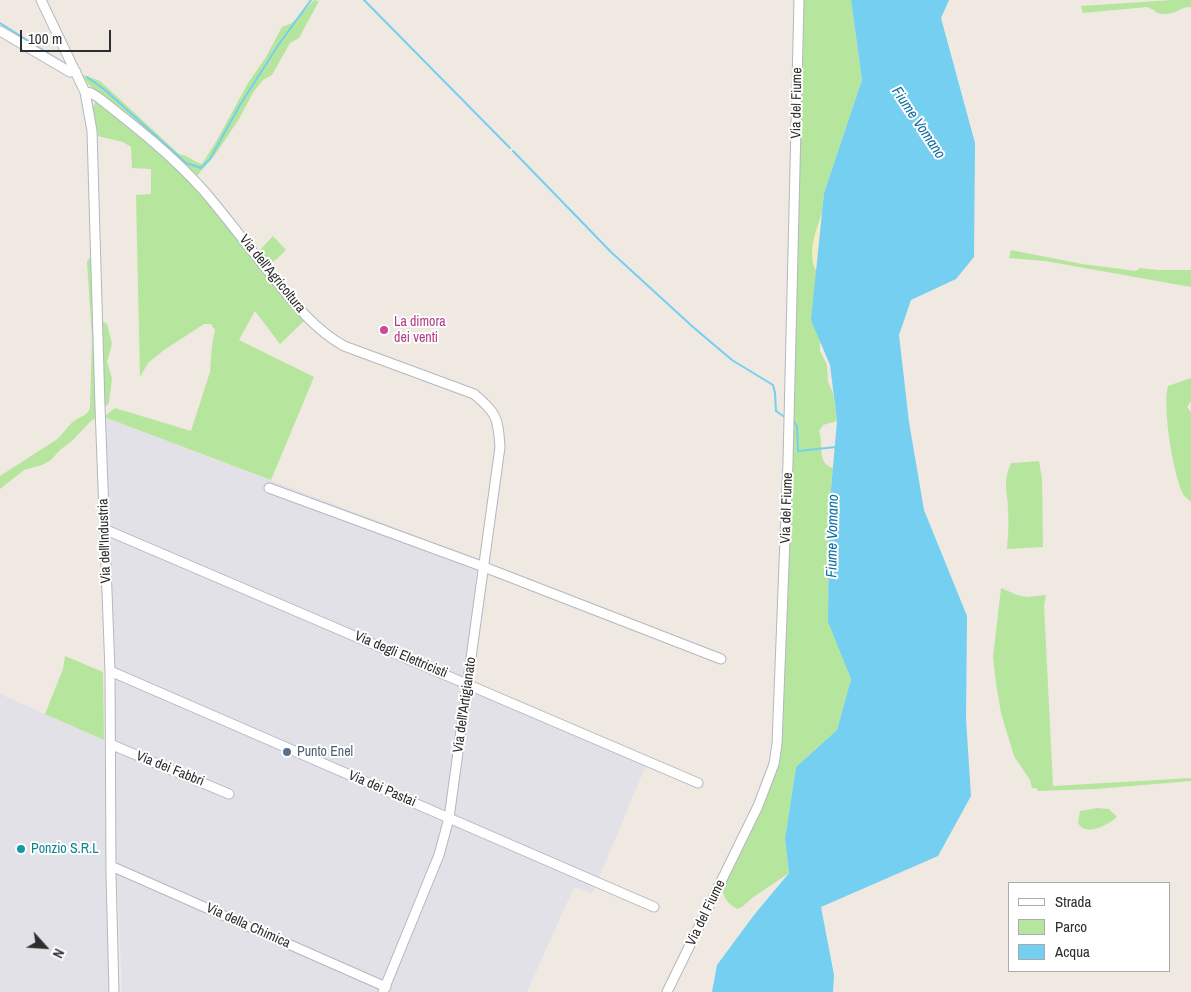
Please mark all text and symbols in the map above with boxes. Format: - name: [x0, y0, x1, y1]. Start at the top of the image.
- scale bar: [22, 20, 114, 52]
- text: 100 m: [28, 28, 62, 49]
- street label: Via del Fiume: [788, 67, 806, 139]
- water label: Fiume Vomano: [887, 83, 949, 163]
- street label: Via dell'Agricoltura: [235, 231, 309, 317]
- place label: La dimora dei venti: [394, 314, 446, 347]
- marker: La dimora dei venti: [378, 324, 390, 336]
- street label: Via del Fiume: [777, 472, 797, 544]
- water label: Fiume Vomano: [823, 494, 843, 578]
- street label: Via dell'Industria: [95, 498, 115, 584]
- street label: Via degli Elettricisti: [352, 628, 450, 682]
- street label: Via dell'Artigianato: [450, 656, 480, 754]
- place label: Punto Enel: [297, 744, 353, 760]
- marker: Punto Enel: [281, 746, 293, 758]
- street label: Via dei Fabbri: [133, 748, 207, 790]
- street label: Via dei Pastai: [346, 767, 418, 811]
- place label: Ponzio S.R.L: [31, 841, 99, 857]
- marker: Ponzio S.R.L: [15, 843, 27, 855]
- street label: Via del Fiume: [683, 877, 729, 949]
- legend: [1008, 882, 1171, 972]
- text: Strada: [1055, 891, 1091, 912]
- street label: Via della Chimica: [203, 900, 293, 952]
- text: Parco: [1055, 916, 1087, 937]
- north arrow: [20, 922, 70, 972]
- text: Acqua: [1055, 941, 1090, 962]
- text: N: [49, 946, 68, 961]

